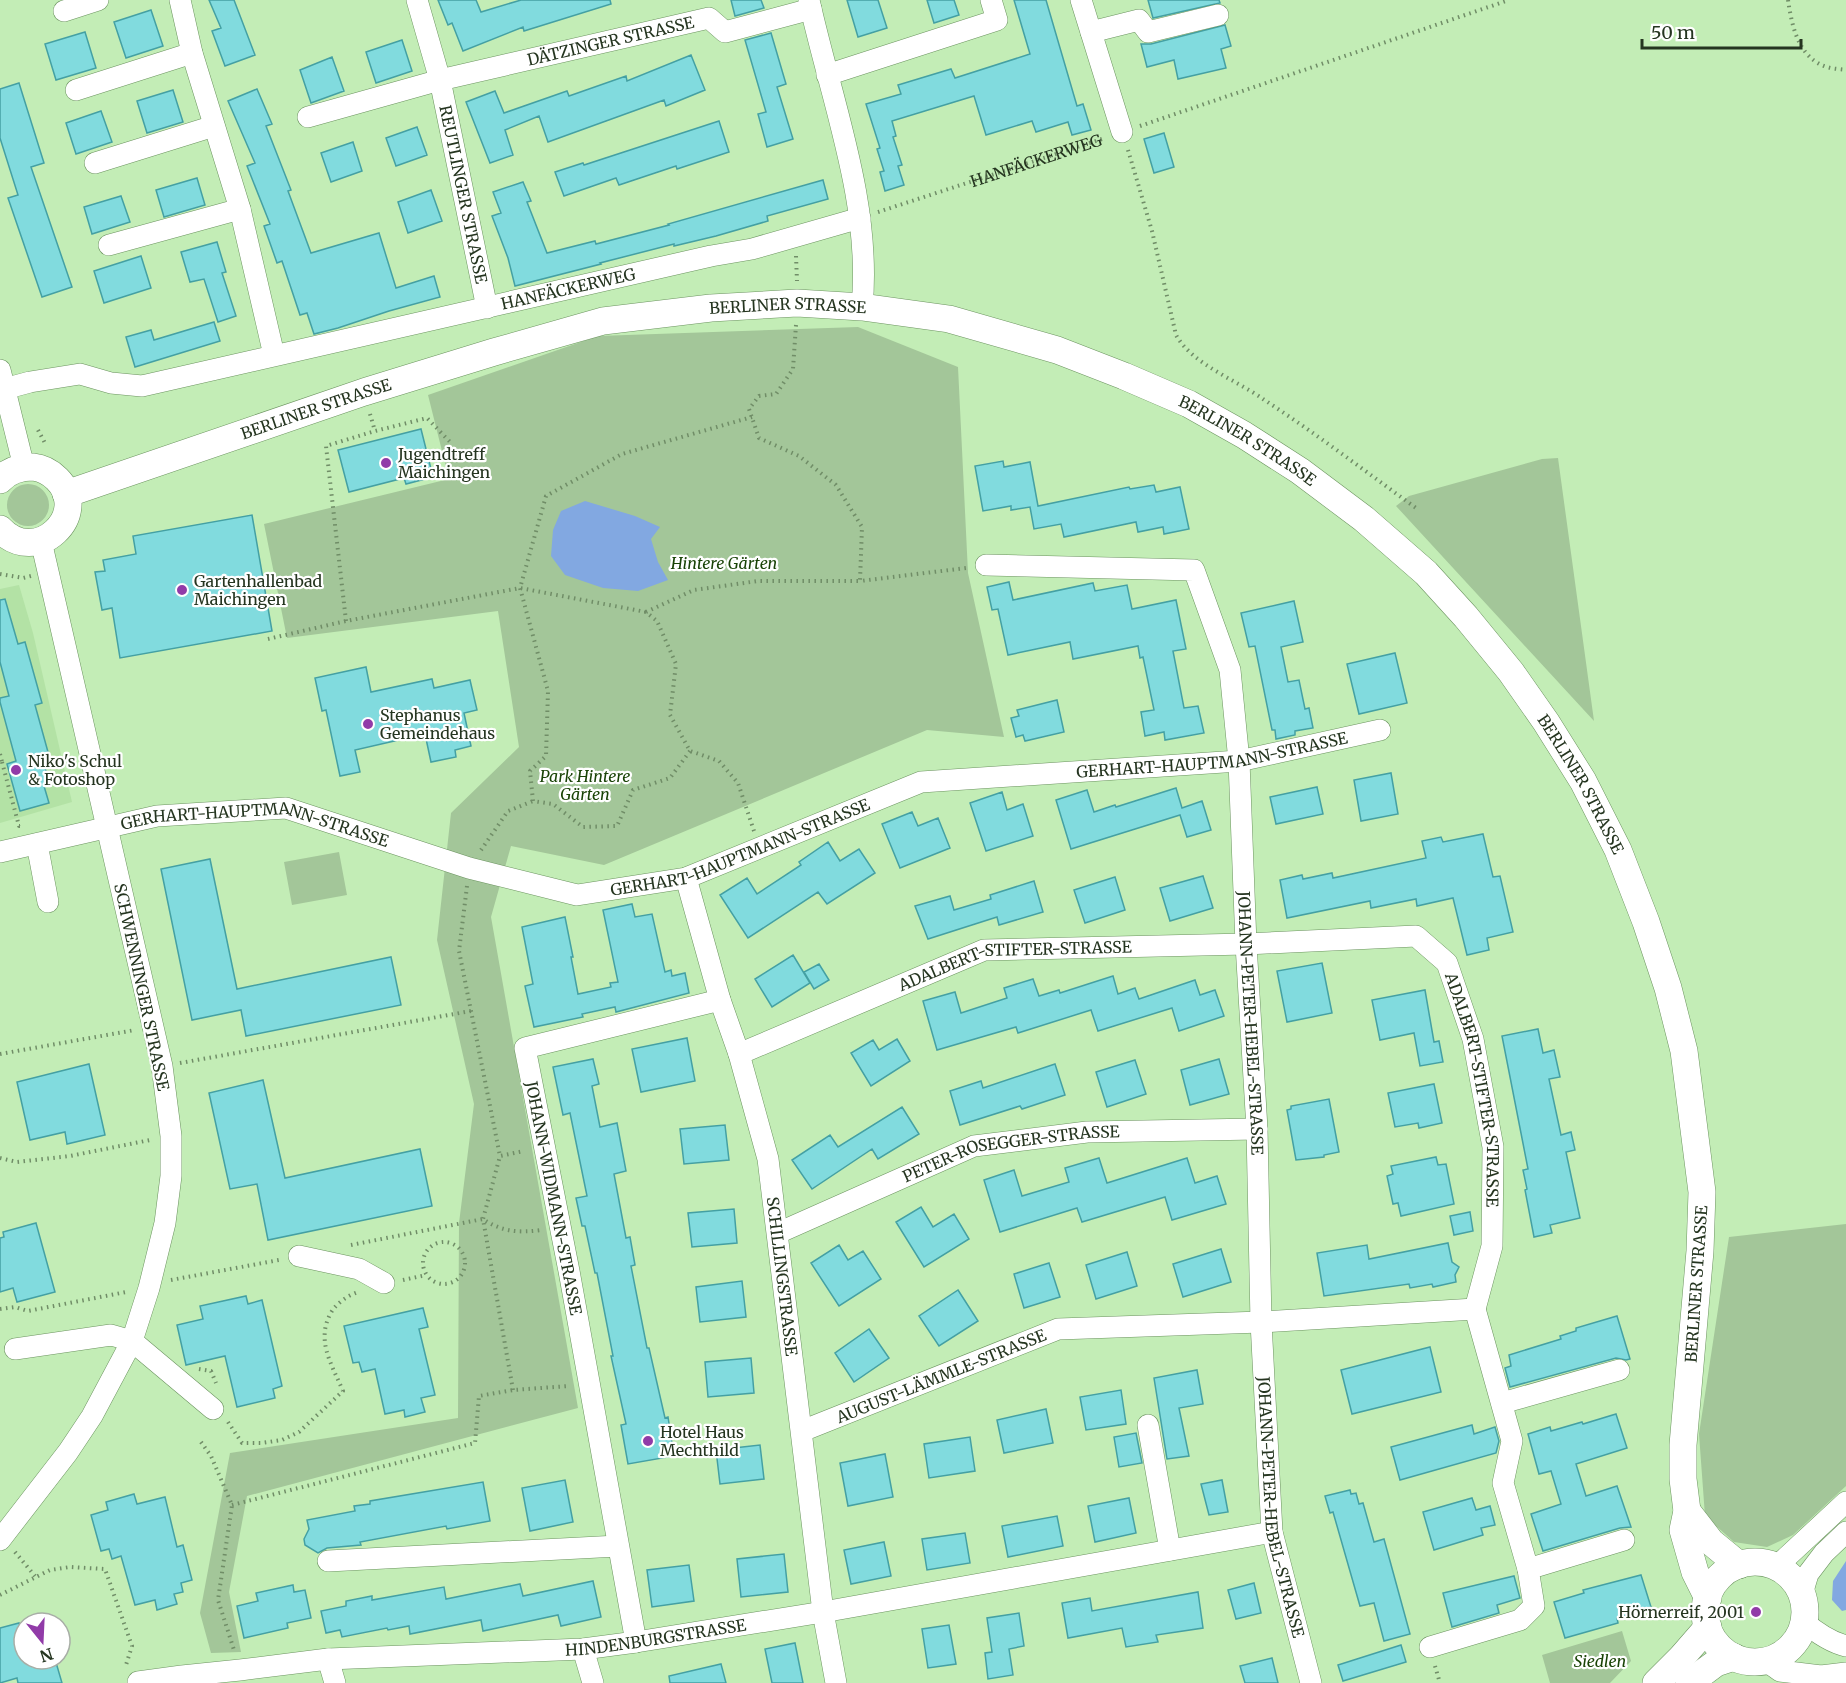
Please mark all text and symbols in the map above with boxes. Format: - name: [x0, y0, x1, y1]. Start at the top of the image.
- street label: DÄTZINGER STRASSE: [525, 12, 697, 70]
- scale bar: [1642, 12, 1801, 50]
- text: 50 m: [1651, 21, 1695, 44]
- street label: REUTLINGER STRASSE: [435, 103, 492, 286]
- street label: HANFÄCKERWEG: [967, 130, 1105, 191]
- street label: HANFÄCKERWEG: [499, 264, 638, 314]
- street label: BERLINER STRASSE: [709, 293, 868, 318]
- street label: BERLINER STRASSE: [238, 374, 394, 443]
- street label: BERLINER STRASSE: [1176, 391, 1321, 490]
- place label: Jugendtreff Maichingen: [397, 444, 490, 482]
- marker: Jugendtreff Maichingen: [379, 456, 393, 470]
- park label: Hintere Gärten: [670, 553, 777, 573]
- place label: Gartenhallenbad Maichingen: [194, 571, 323, 609]
- marker: Gartenhallenbad Maichingen: [175, 583, 189, 597]
- place label: Stephanus Gemeindehaus: [380, 705, 495, 743]
- street label: BERLINER STRASSE: [1534, 710, 1629, 858]
- marker: Stephanus Gemeindehaus: [361, 717, 375, 731]
- street label: GERHART-HAUPTMANN-STRASSE: [1076, 727, 1350, 782]
- place label: Niko's Schul & Fotoshop: [28, 751, 122, 789]
- marker: Niko's Schul & Fotoshop: [9, 763, 23, 777]
- park label: Park Hintere Gärten: [540, 766, 630, 804]
- street label: GERHART-HAUPTMANN-STRASSE: [609, 794, 873, 900]
- street label: GERHART-HAUPTMANN-STRASSE: [119, 798, 392, 851]
- street label: SCHWENNINGER STRASSE: [110, 881, 174, 1093]
- street label: JOHANN-PETER-HEBEL-STRASSE: [1234, 890, 1268, 1156]
- street label: ADALBERT-STIFTER-STRASSE: [894, 937, 1133, 996]
- street label: ADALBERT-STIFTER-STRASSE: [1441, 969, 1503, 1208]
- street label: JOHANN-WIDMANN-STRASSE: [521, 1078, 587, 1317]
- street label: PETER-ROSEGGER-STRASSE: [899, 1121, 1121, 1186]
- street label: SCHILLINGSTRASSE: [763, 1196, 802, 1358]
- street label: BERLINER STRASSE: [1681, 1204, 1712, 1363]
- street label: AUGUST-LÄMMLE-STRASSE: [832, 1324, 1050, 1428]
- street label: JOHANN-PETER-HEBEL-STRASSE: [1254, 1375, 1309, 1640]
- place label: Hotel Haus Mechthild: [660, 1422, 744, 1460]
- marker: Hotel Haus Mechthild: [641, 1434, 655, 1448]
- place label: Hörnerreif, 2001: [1618, 1602, 1744, 1622]
- marker: Hörnerreif, 2001: [1749, 1605, 1763, 1619]
- north arrow: [12, 1611, 72, 1671]
- street label: HINDENBURGSTRASSE: [565, 1614, 748, 1660]
- text: N: [37, 1644, 56, 1667]
- park label: Siedlen: [1574, 1651, 1626, 1671]

